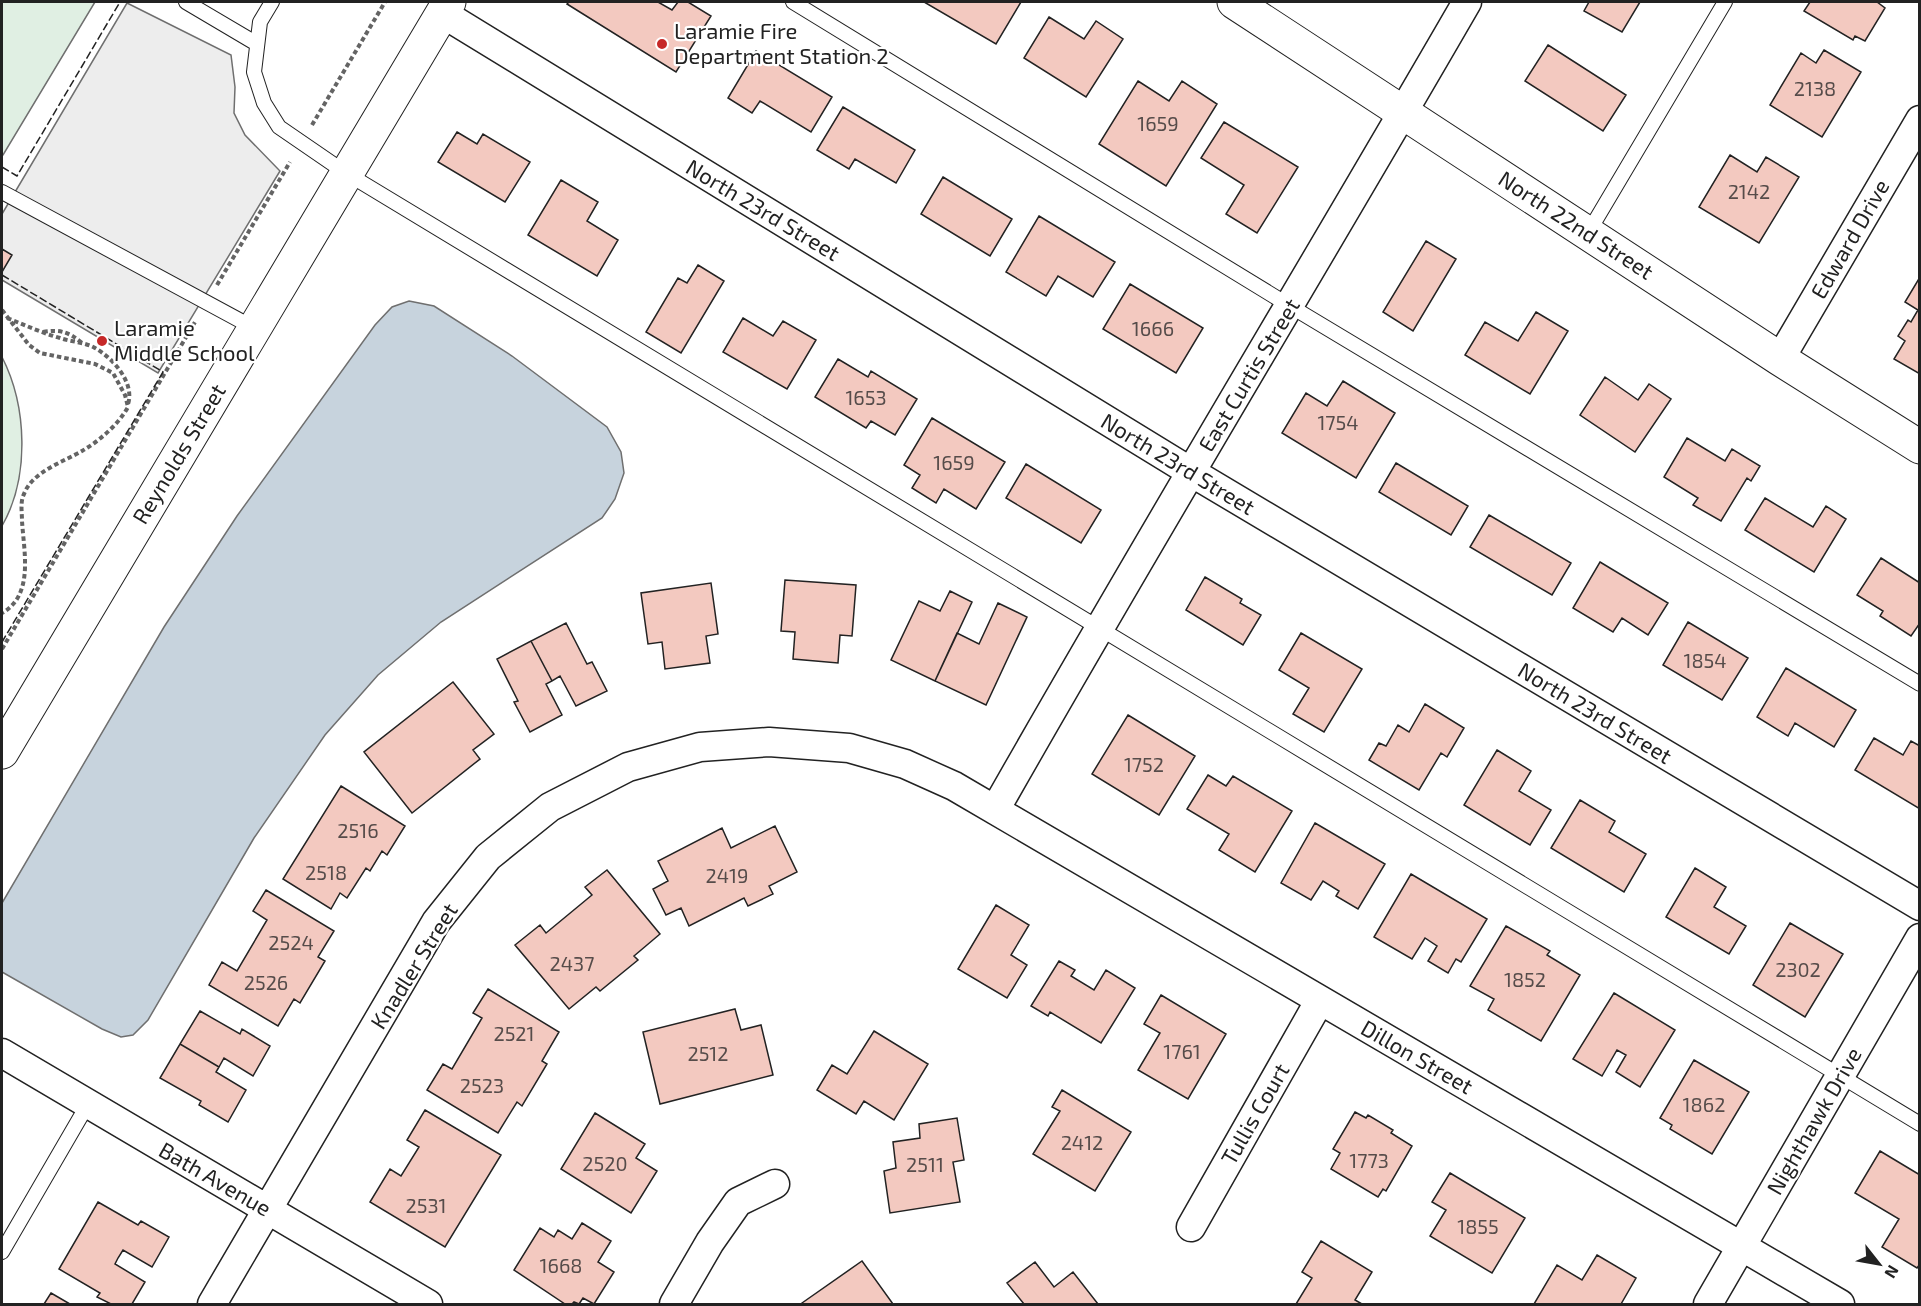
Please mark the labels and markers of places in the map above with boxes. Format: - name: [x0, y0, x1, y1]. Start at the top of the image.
- place label: Laramie Fire Department Station 2: [674, 17, 889, 68]
- marker: Laramie Fire Department Station 2: [655, 37, 669, 51]
- place label: Laramie Middle School: [114, 314, 255, 365]
- marker: Laramie Middle School: [95, 334, 109, 348]

